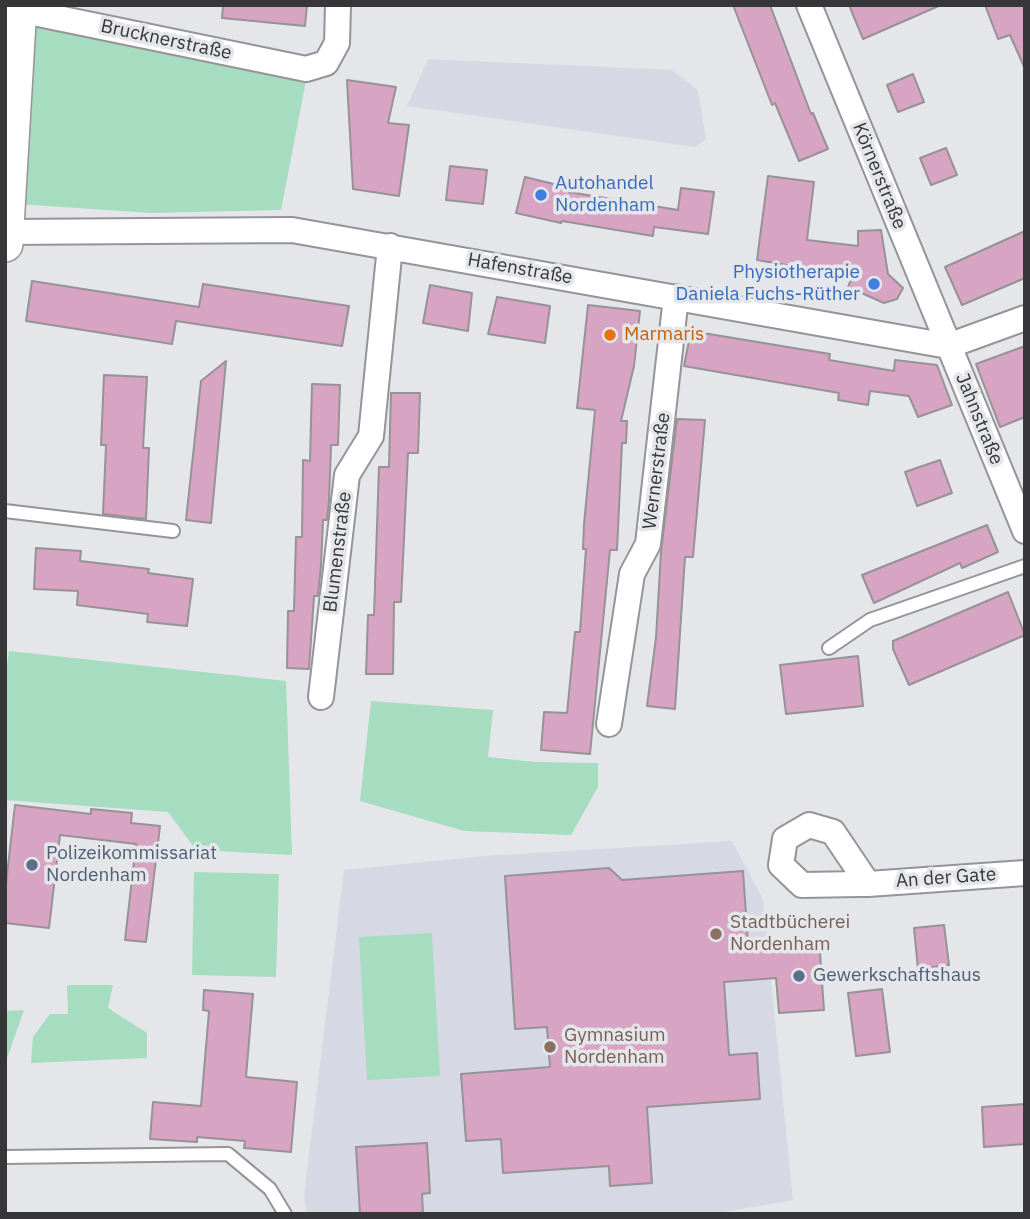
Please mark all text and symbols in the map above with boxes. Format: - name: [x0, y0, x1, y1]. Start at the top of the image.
- street label: Brucknerstraße: [98, 15, 234, 65]
- street label: Körnerstraße: [847, 119, 911, 233]
- place label: Autohandel Nordenham: [555, 173, 656, 217]
- marker: Autohandel Nordenham: [533, 187, 549, 203]
- street label: Hafenstraße: [466, 249, 574, 289]
- place label: Physiotherapie Daniela Fuchs-Rüther: [676, 262, 860, 306]
- marker: Physiotherapie Daniela Fuchs-Rüther: [866, 276, 882, 292]
- place label: Marmaris: [624, 324, 704, 346]
- marker: Marmaris: [602, 327, 618, 343]
- street label: Jahnstraße: [950, 370, 1008, 468]
- street label: Wernerstraße: [639, 411, 675, 531]
- street label: Blumenstraße: [319, 490, 357, 614]
- place label: Polizeikommissariat Nordenham: [46, 843, 217, 887]
- marker: Polizeikommissariat Nordenham: [24, 857, 40, 873]
- street label: An der Gate: [895, 863, 997, 893]
- place label: Stadtbücherei Nordenham: [730, 912, 850, 956]
- marker: Stadtbücherei Nordenham: [708, 926, 724, 942]
- place label: Gewerkschaftshaus: [813, 965, 981, 987]
- marker: Gewerkschaftshaus: [791, 968, 807, 984]
- place label: Gymnasium Nordenham: [564, 1025, 666, 1069]
- marker: Gymnasium Nordenham: [542, 1039, 558, 1055]

